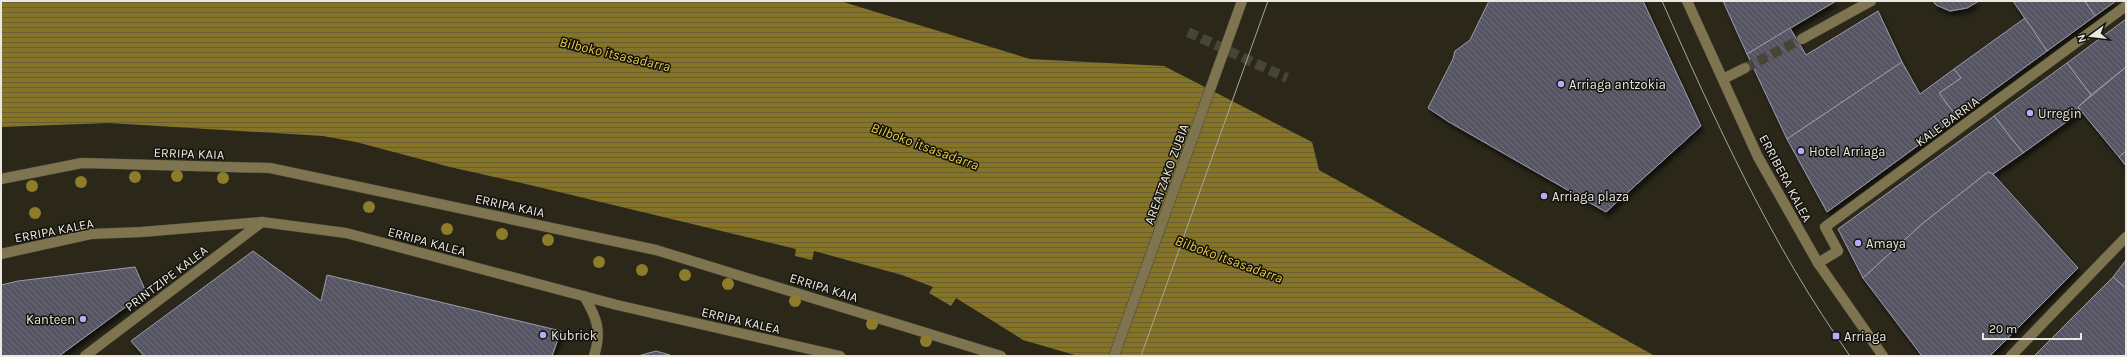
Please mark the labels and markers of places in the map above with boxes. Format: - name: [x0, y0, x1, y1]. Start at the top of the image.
- place label: Arriaga antzokia: [1569, 77, 1666, 92]
- marker: Arriaga antzokia: [1556, 79, 1566, 89]
- place label: Urregin: [2038, 106, 2082, 121]
- marker: Urregin: [2025, 108, 2035, 118]
- place label: Hotel Arriaga: [1809, 144, 1885, 159]
- marker: Hotel Arriaga: [1796, 146, 1806, 156]
- place label: Arriaga plaza: [1552, 189, 1629, 204]
- marker: Arriaga plaza: [1539, 191, 1549, 201]
- place label: Amaya: [1866, 236, 1906, 251]
- marker: Amaya: [1853, 238, 1863, 248]
- place label: Kanteen: [26, 312, 75, 327]
- marker: Kanteen: [78, 314, 88, 324]
- place label: Kubrick: [551, 328, 597, 343]
- place label: Arriaga: [1844, 329, 1886, 344]
- marker: Kubrick: [538, 330, 548, 340]
- marker: Arriaga: [1831, 331, 1841, 341]

